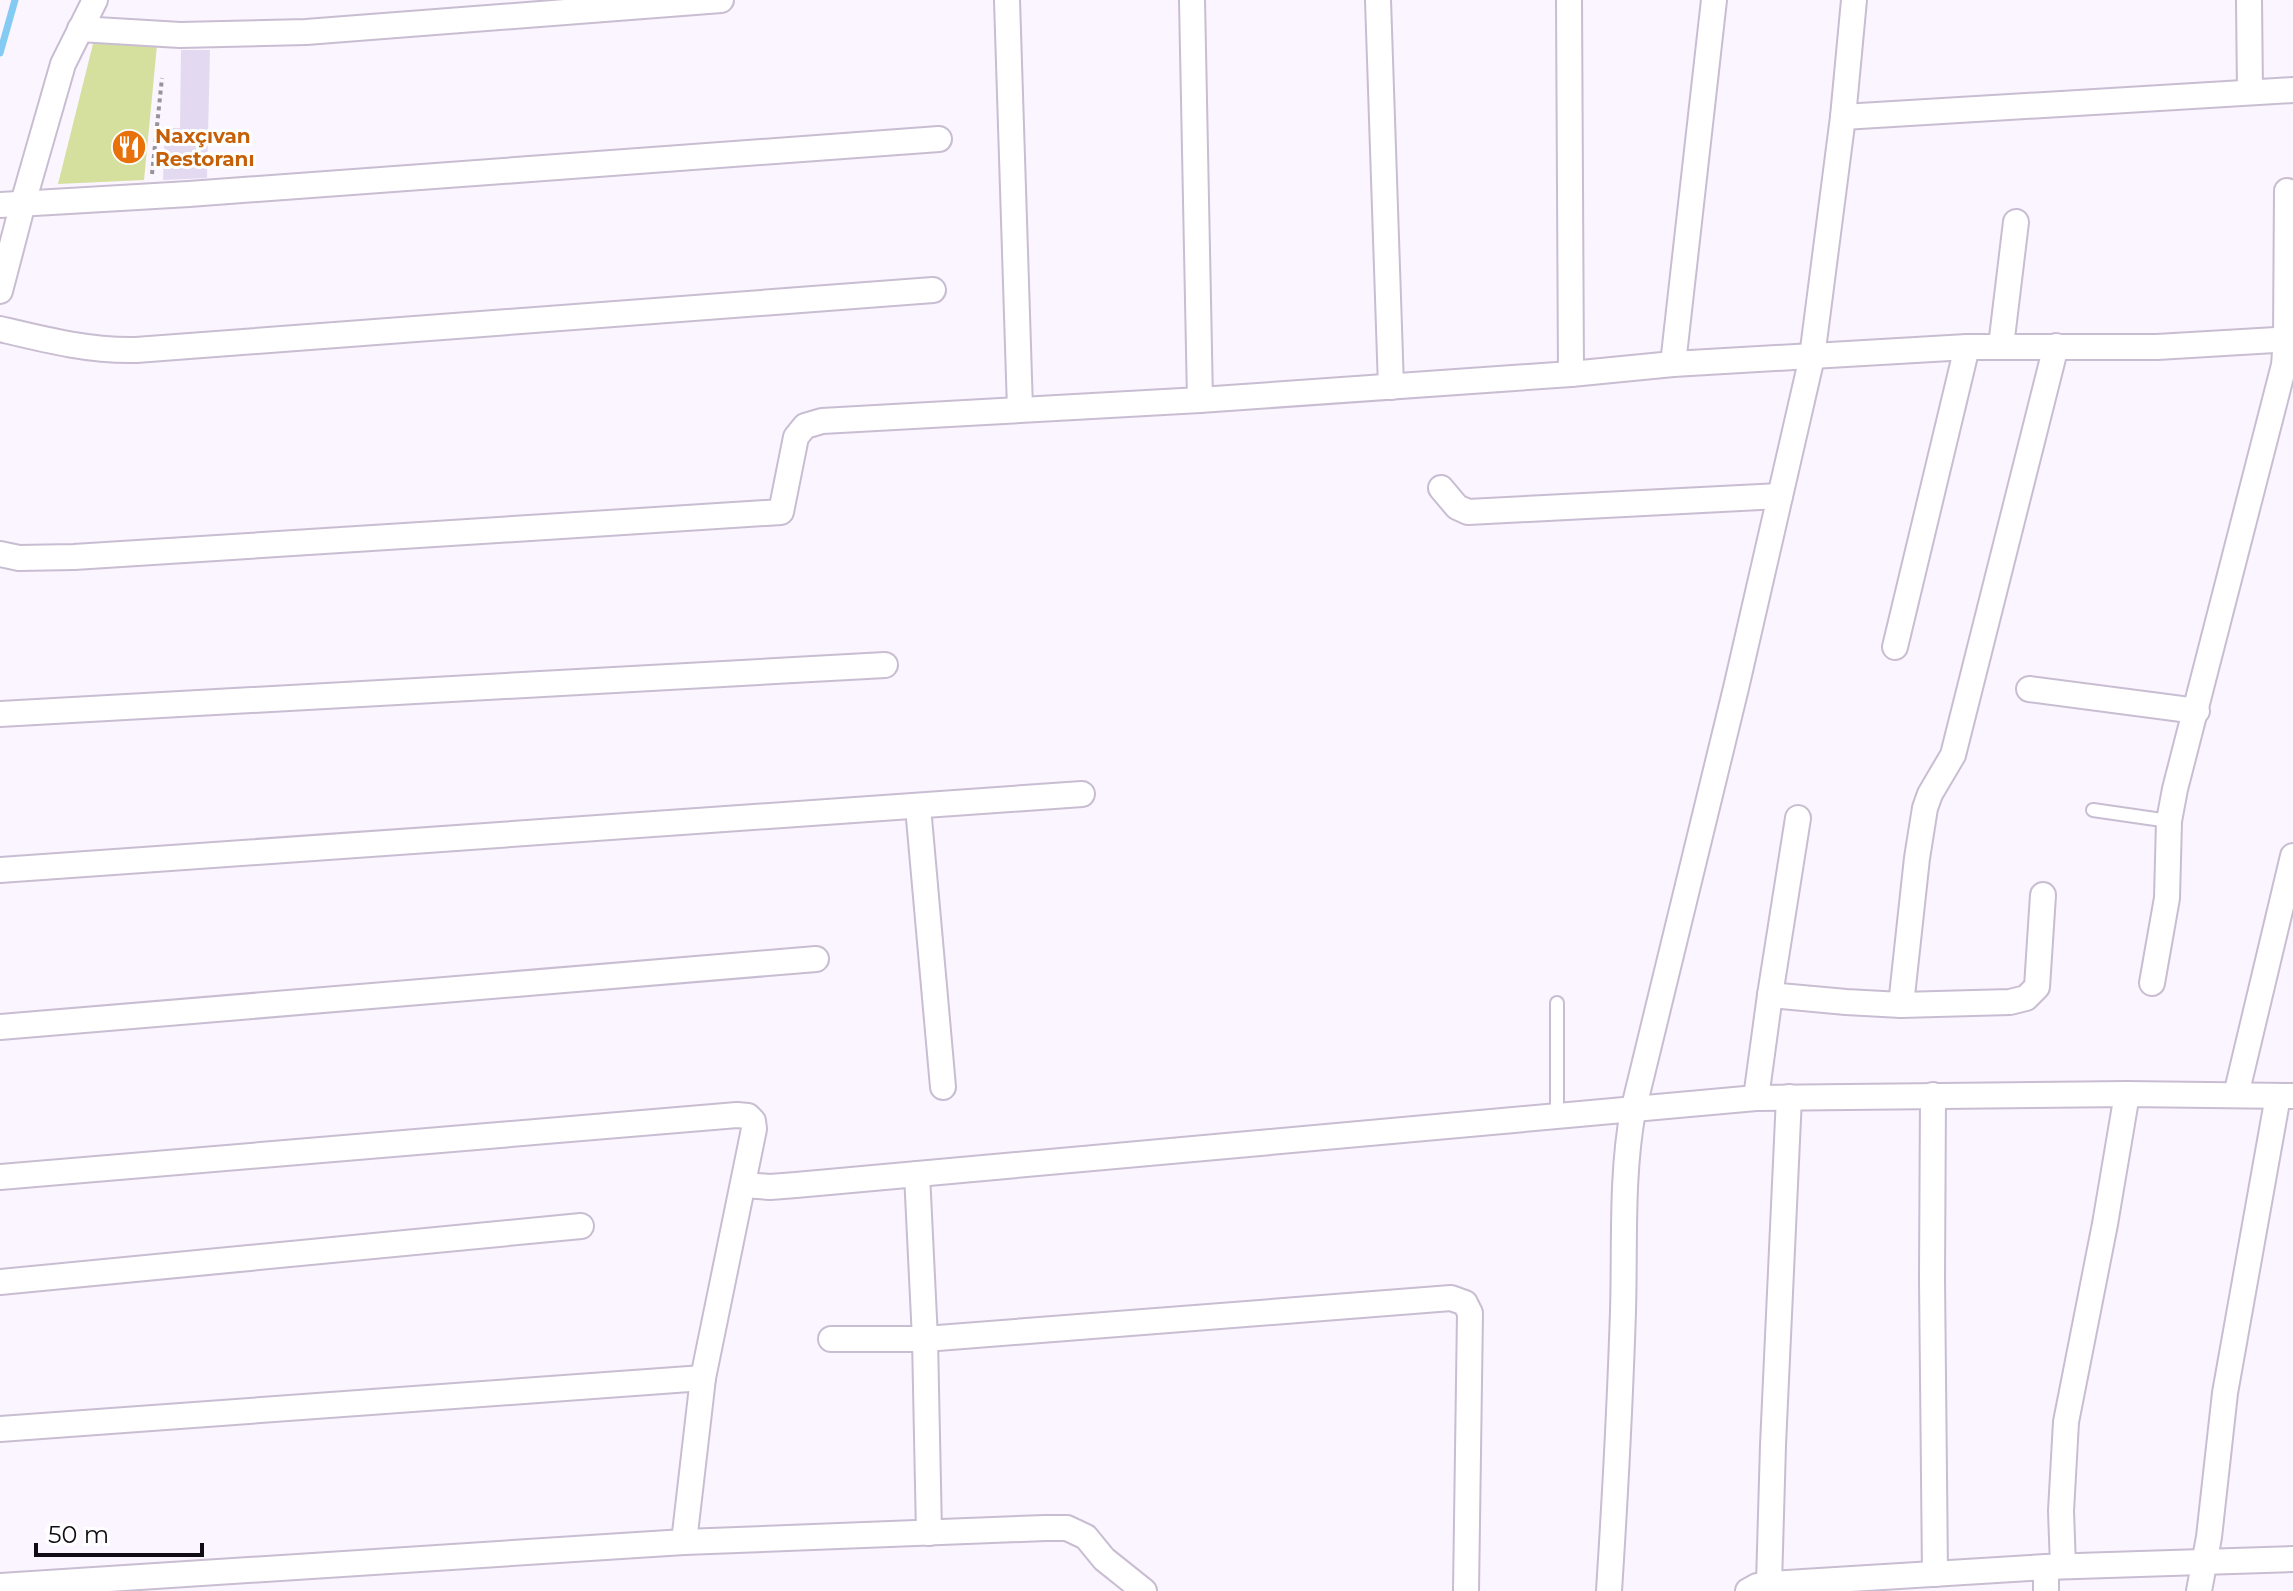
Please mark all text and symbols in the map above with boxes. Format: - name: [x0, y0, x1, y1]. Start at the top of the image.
- place label: Naxçıvan Restoranı: [155, 124, 254, 171]
- restaurant icon: Naxçıvan Restoranı: [110, 128, 148, 166]
- scale bar: [36, 1507, 202, 1557]
- text: 50 m: [48, 1520, 109, 1549]

